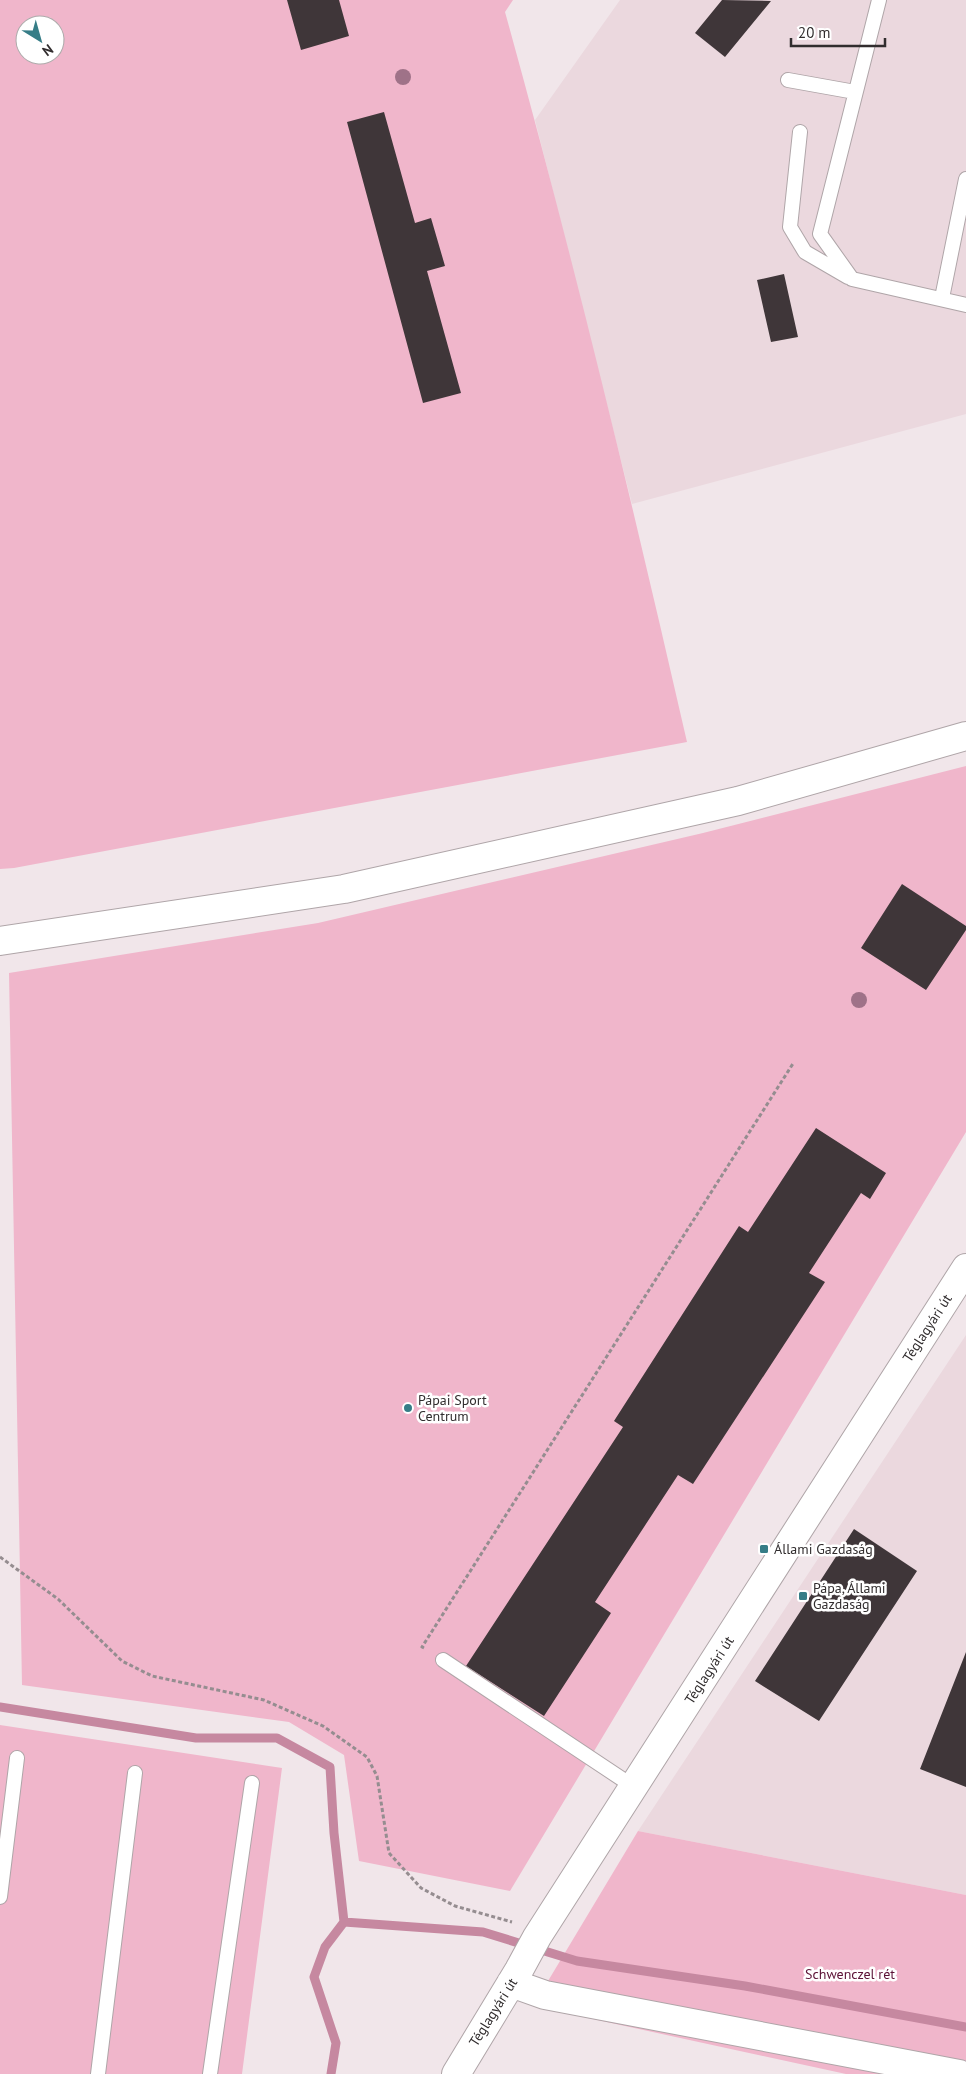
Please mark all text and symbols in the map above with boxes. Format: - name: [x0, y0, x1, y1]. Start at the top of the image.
- north arrow: [15, 15, 65, 65]
- scale bar: [791, 15, 885, 47]
- text: 20 m: [798, 23, 831, 42]
- text: N: [39, 40, 57, 60]
- street label: Téglagyári út: [898, 1290, 956, 1365]
- place label: Pápai Sport Centrum: [418, 1391, 487, 1425]
- marker: Pápai Sport Centrum: [402, 1402, 414, 1414]
- place label: Állami Gazdaság: [774, 1540, 873, 1558]
- marker: Állami Gazdaság: [758, 1543, 770, 1555]
- place label: Pápa, Állami Gazdaság: [813, 1579, 886, 1613]
- marker: Pápa, Állami Gazdaság: [797, 1590, 809, 1602]
- street label: Téglagyári út: [680, 1632, 738, 1707]
- park label: Schwenczel rét: [805, 1965, 895, 1983]
- street label: Téglagyári út: [465, 1974, 521, 2050]

